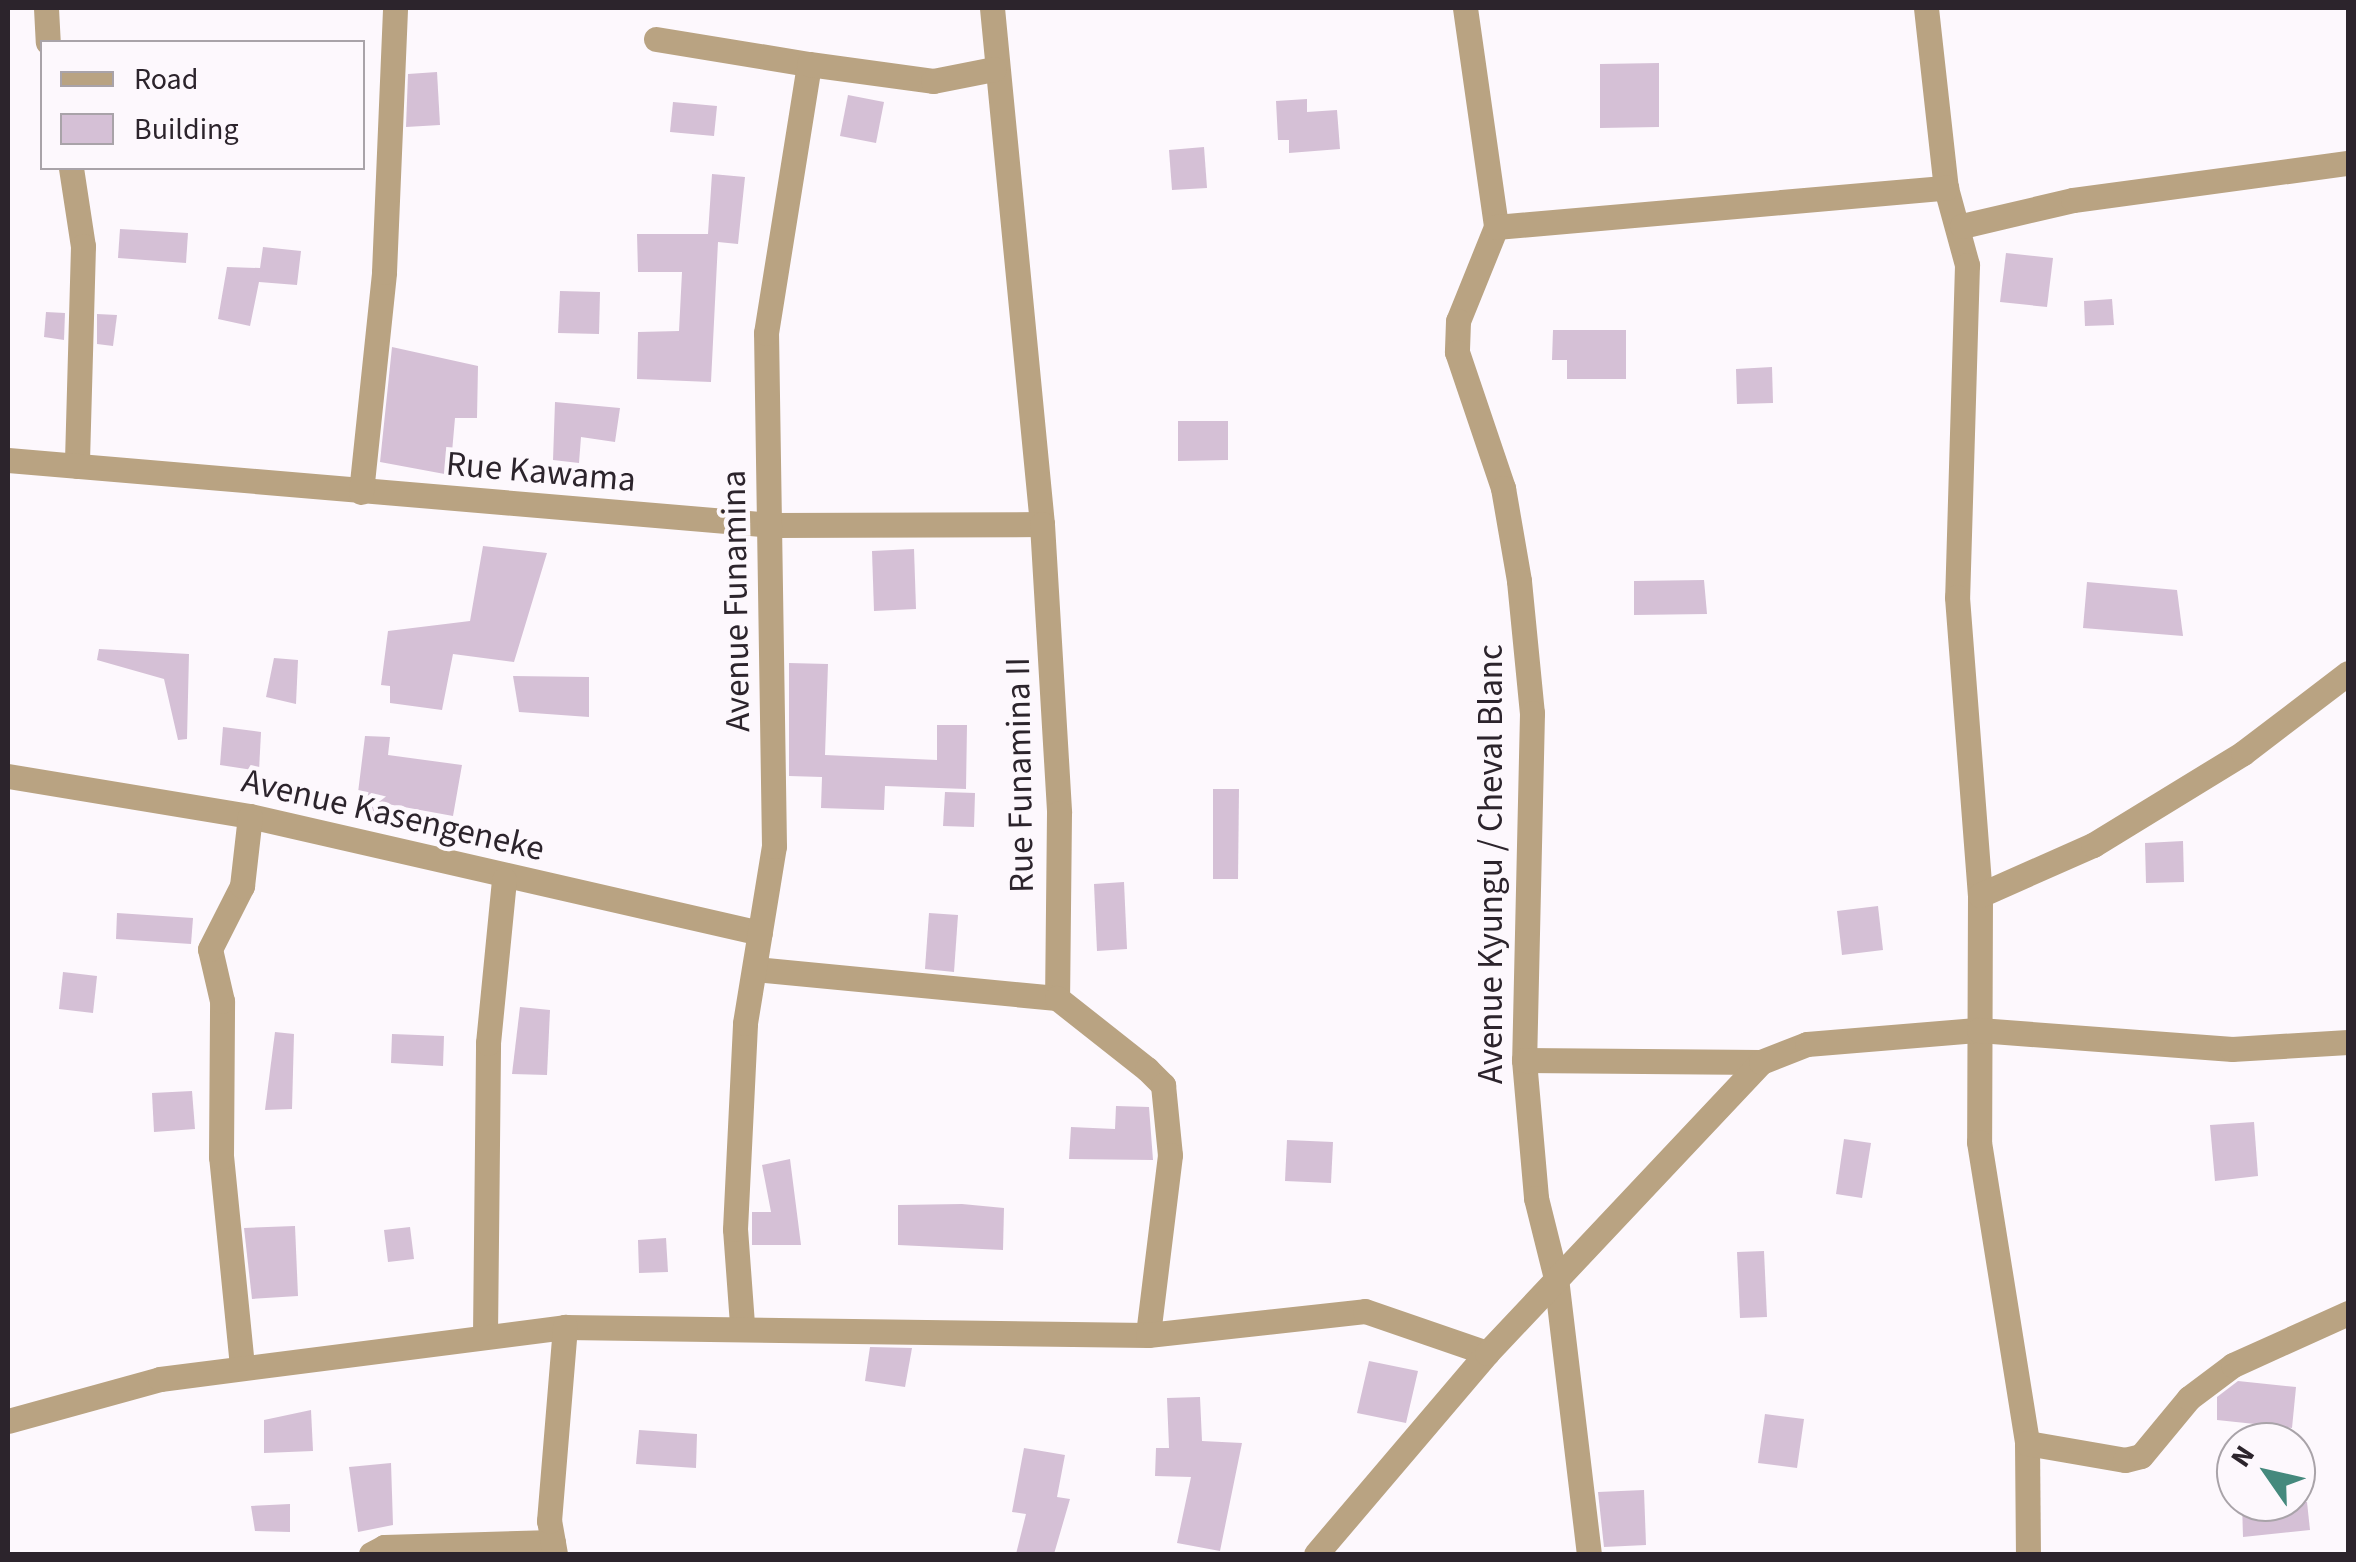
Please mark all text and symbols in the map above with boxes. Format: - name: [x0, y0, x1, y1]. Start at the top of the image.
- legend: [40, 40, 365, 170]
- text: Road: [134, 58, 198, 101]
- text: Building: [134, 108, 239, 151]
- street label: Rue Kawama: [444, 443, 638, 501]
- street label: Avenue Funamina: [713, 470, 759, 732]
- street label: Avenue Kyungu / Cheval Blanc: [1470, 644, 1512, 1084]
- street label: Rue Funamina II: [997, 657, 1043, 893]
- street label: Avenue Kasengeneke: [238, 760, 548, 870]
- north arrow: [2216, 1422, 2316, 1522]
- text: N: [2221, 1437, 2265, 1475]

